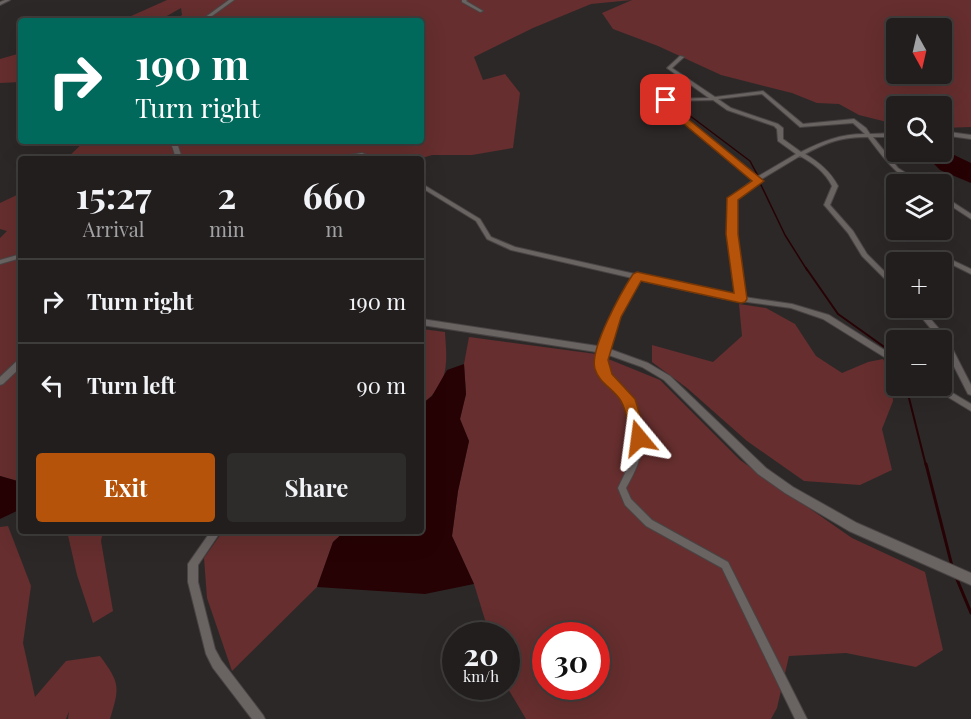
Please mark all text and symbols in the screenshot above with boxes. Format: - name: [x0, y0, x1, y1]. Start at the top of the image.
- north arrow: [886, 18, 952, 84]
- map controls: [886, 18, 952, 396]
- text: 190 m: [135, 35, 249, 91]
- icon: right: [36, 42, 114, 120]
- pin: [640, 74, 691, 125]
- icon: arrive: [649, 83, 682, 116]
- text: Turn right: [135, 89, 260, 125]
- button: search: [886, 96, 952, 162]
- text: 15:27: [76, 170, 151, 218]
- text: 2: [218, 170, 236, 218]
- text: 660: [303, 170, 366, 218]
- button: layers: [886, 174, 952, 240]
- text: Arrival: [83, 215, 144, 242]
- text: min: [209, 215, 245, 242]
- text: m: [325, 215, 343, 242]
- button: +: [886, 252, 952, 318]
- icon: right: [36, 285, 69, 318]
- text: Turn right: [87, 286, 193, 316]
- text: 190 m: [348, 286, 406, 316]
- button: −: [886, 330, 952, 396]
- icon: left: [36, 369, 69, 402]
- text: Turn left: [87, 370, 176, 400]
- text: 90 m: [357, 370, 406, 400]
- position arrow: [607, 406, 671, 470]
- button: Exit: [36, 453, 215, 522]
- button: Share: [227, 453, 406, 522]
- speed limit sign: 30: [532, 622, 610, 700]
- text: 20: [463, 634, 499, 674]
- text: km/h: [463, 666, 499, 686]

